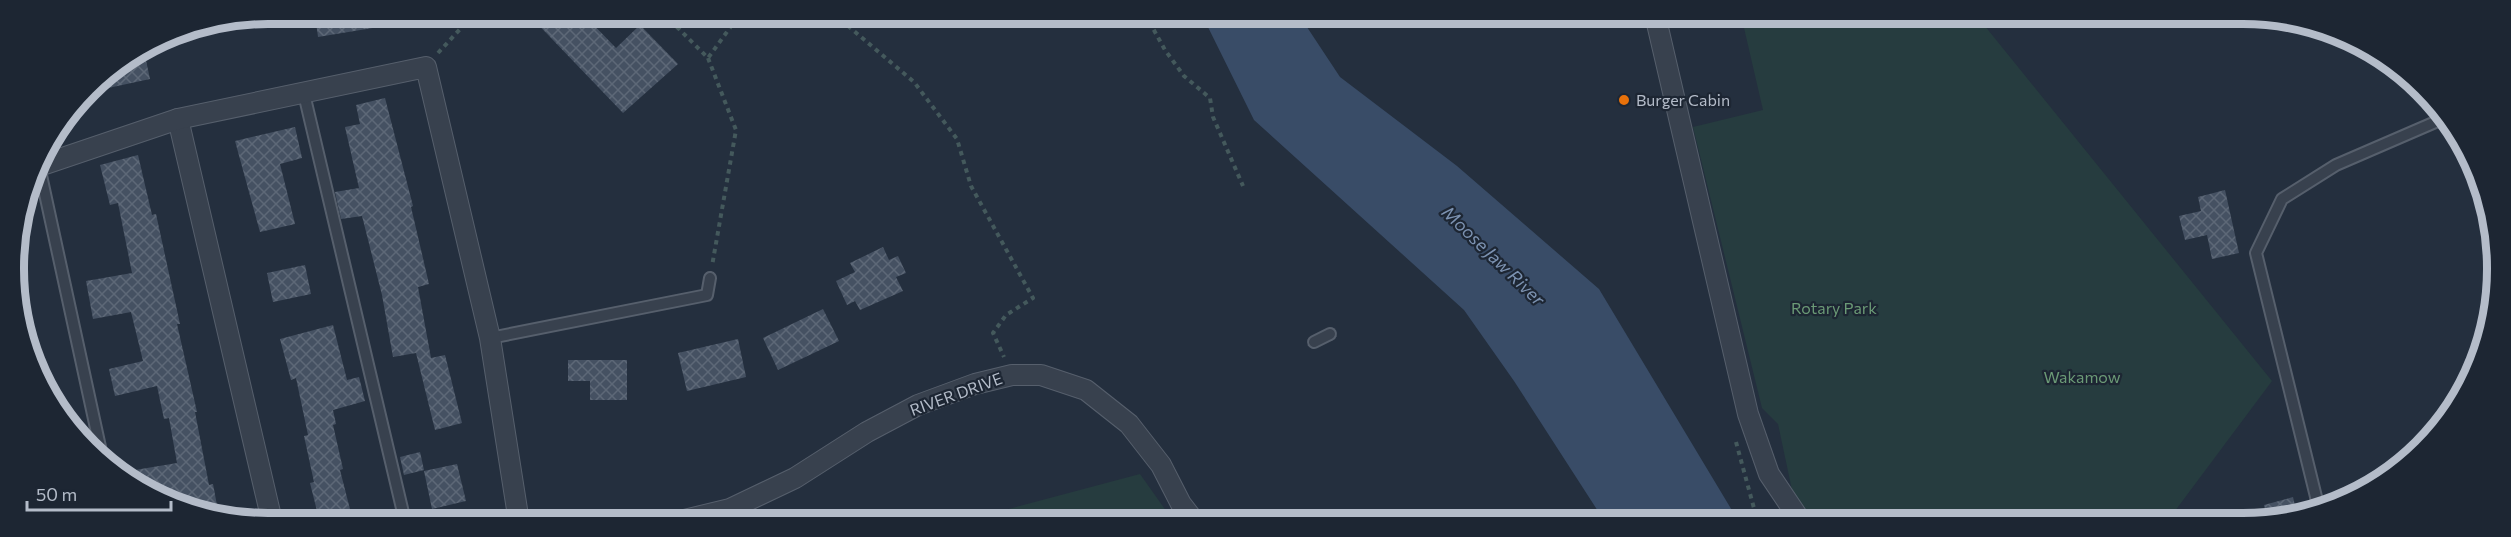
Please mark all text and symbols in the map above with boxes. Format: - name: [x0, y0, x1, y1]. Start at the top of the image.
- place label: Burger Cabin: [1636, 90, 1730, 109]
- marker: Burger Cabin: [1617, 93, 1631, 107]
- water label: Moose Jaw River: [1438, 201, 1550, 310]
- park label: Rotary Park: [1791, 298, 1877, 317]
- park label: Wakamow: [2044, 367, 2121, 386]
- street label: RIVER DRIVE: [907, 368, 1005, 419]
- scale bar: [27, 474, 171, 512]
- text: 50 m: [36, 483, 77, 505]

